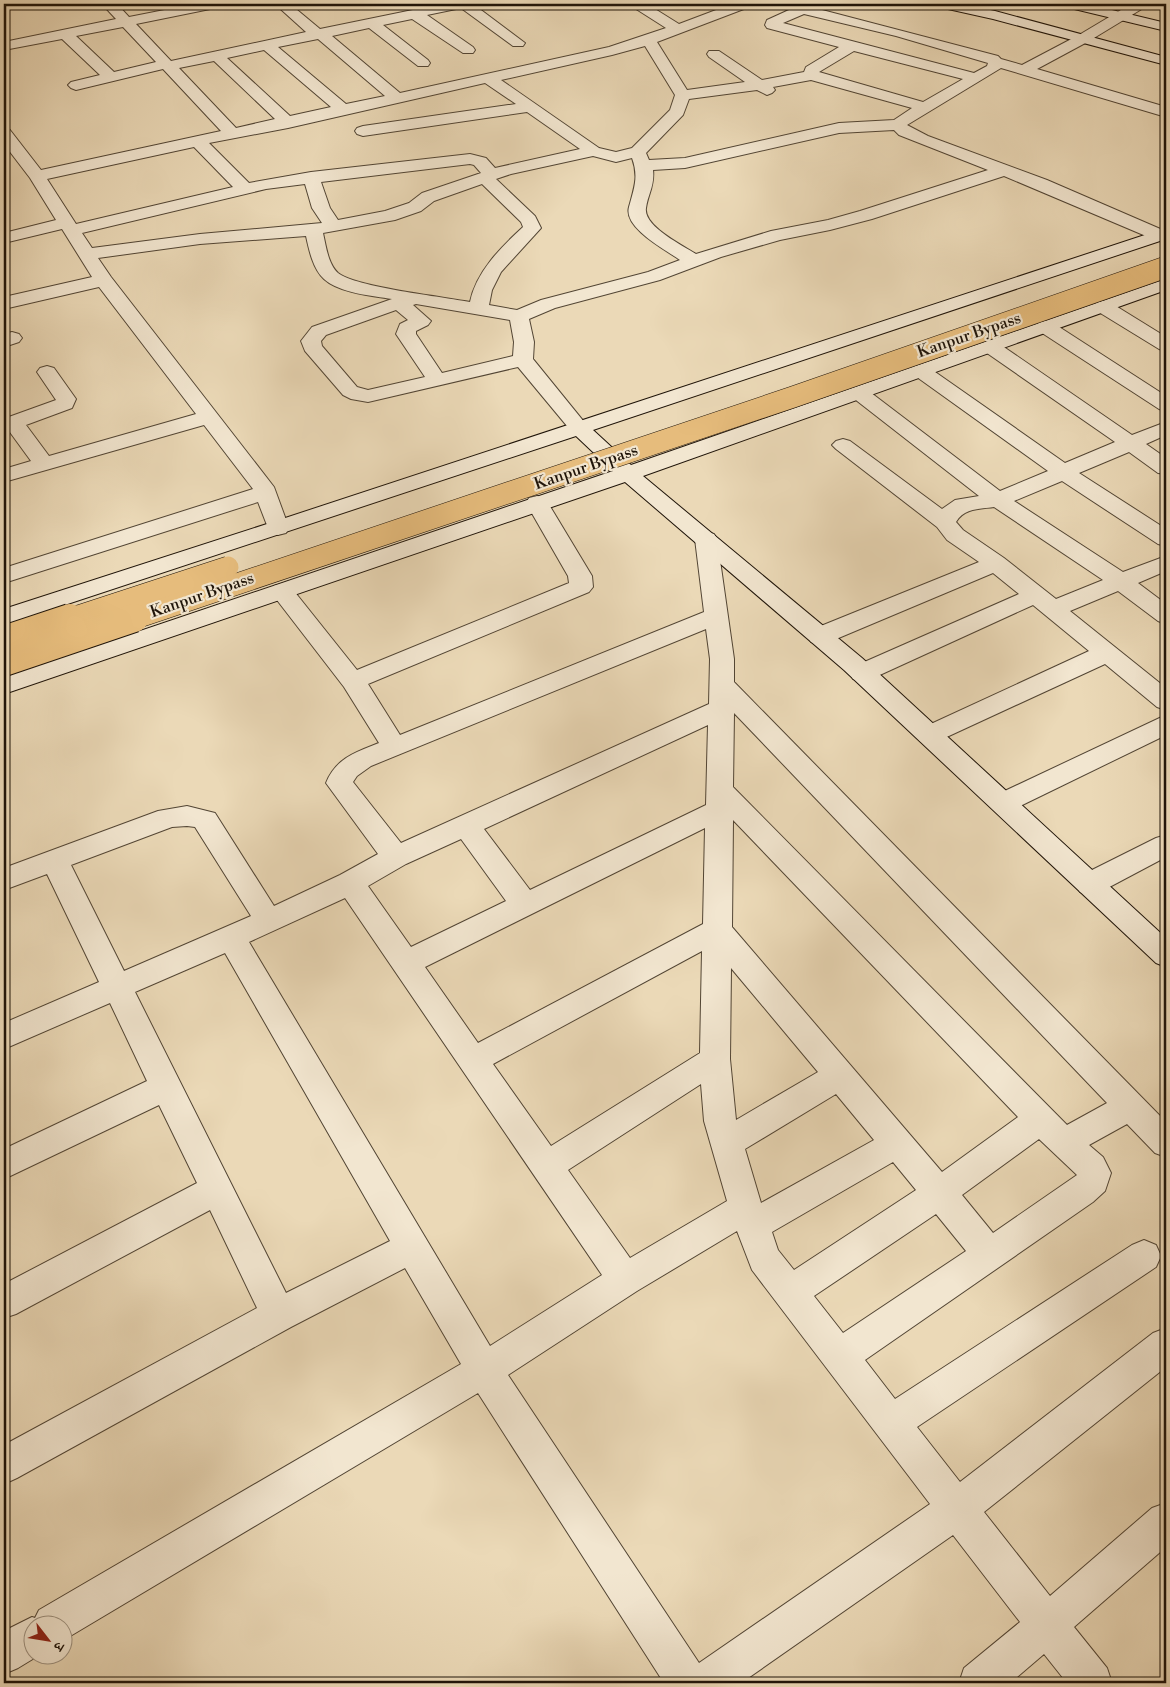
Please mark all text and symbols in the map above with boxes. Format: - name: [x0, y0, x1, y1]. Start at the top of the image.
- street label: Kanpur Bypass: [914, 308, 1024, 362]
- street label: Kanpur Bypass: [531, 440, 641, 494]
- street label: Kanpur Bypass: [147, 568, 257, 622]
- north arrow: [22, 1614, 72, 1664]
- text: उ: [48, 1638, 68, 1655]

